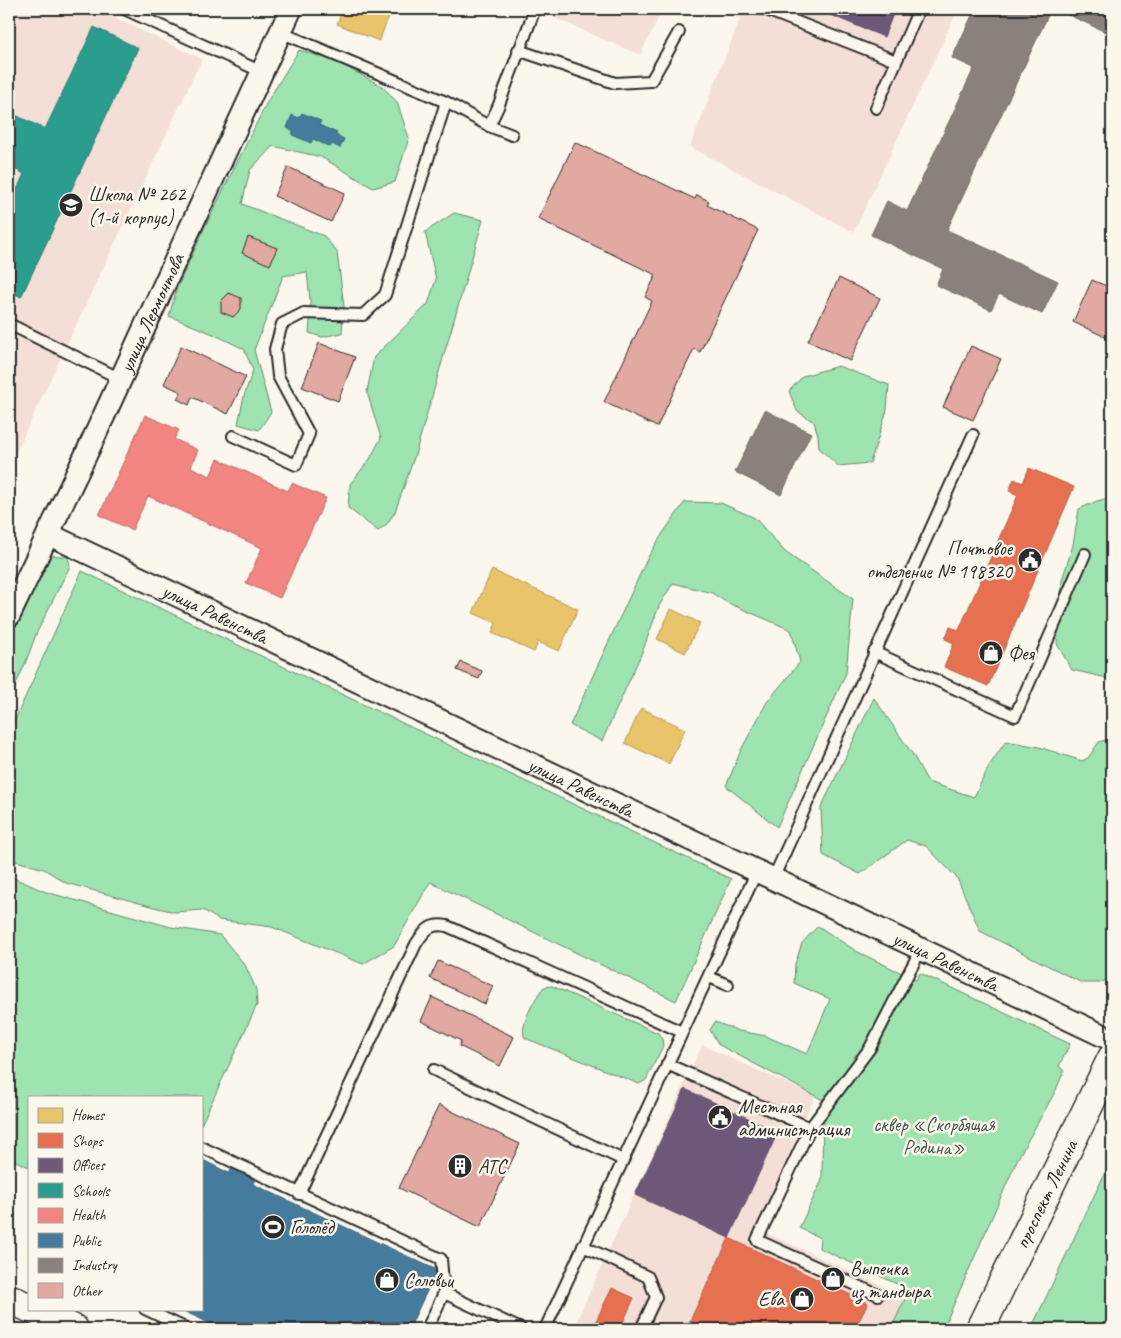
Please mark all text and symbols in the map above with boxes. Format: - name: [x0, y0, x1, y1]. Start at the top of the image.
- place label: Школа № 262 (1-й корпус): [88, 182, 187, 230]
- school or university icon: Школа № 262 (1-й корпус): [58, 192, 84, 218]
- street label: улица Лермонтова: [113, 248, 190, 377]
- place label: Почтовое отделение № 198320: [867, 536, 1014, 584]
- public building icon: Почтовое отделение № 198320: [1017, 547, 1043, 573]
- street label: улица Равенства: [157, 577, 273, 650]
- shop icon: Фея: [978, 640, 1004, 666]
- place label: Фея: [1008, 641, 1036, 666]
- street label: улица Равенства: [523, 751, 639, 824]
- street label: улица Равенства: [888, 925, 1004, 997]
- place label: Местная администрация: [738, 1094, 852, 1142]
- legend: [28, 1096, 202, 1310]
- public building icon: Местная администрация: [707, 1104, 733, 1130]
- text: Homes: [72, 1106, 106, 1125]
- park label: сквер «Скорбящая Родина»: [873, 1112, 996, 1160]
- text: Shops: [72, 1132, 105, 1151]
- street label: проспект Ленина: [1009, 1134, 1084, 1252]
- building icon: АТС: [447, 1153, 473, 1179]
- place label: АТС: [478, 1154, 508, 1179]
- text: Offices: [72, 1156, 106, 1175]
- text: Schools: [72, 1182, 111, 1201]
- text: Health: [72, 1206, 106, 1225]
- sports icon: Гололёд: [260, 1214, 286, 1240]
- place label: Гололёд: [290, 1215, 335, 1240]
- text: Public: [72, 1232, 102, 1251]
- text: Industry: [72, 1256, 119, 1275]
- place label: Выпечка из тандыра: [850, 1256, 931, 1305]
- shop icon: Выпечка из тандыра: [820, 1266, 846, 1292]
- shop icon: Соловьи: [374, 1267, 400, 1293]
- place label: Соловьи: [404, 1268, 455, 1293]
- text: Other: [72, 1282, 103, 1301]
- shop icon: Ева: [789, 1286, 815, 1312]
- place label: Ева: [758, 1287, 785, 1312]

